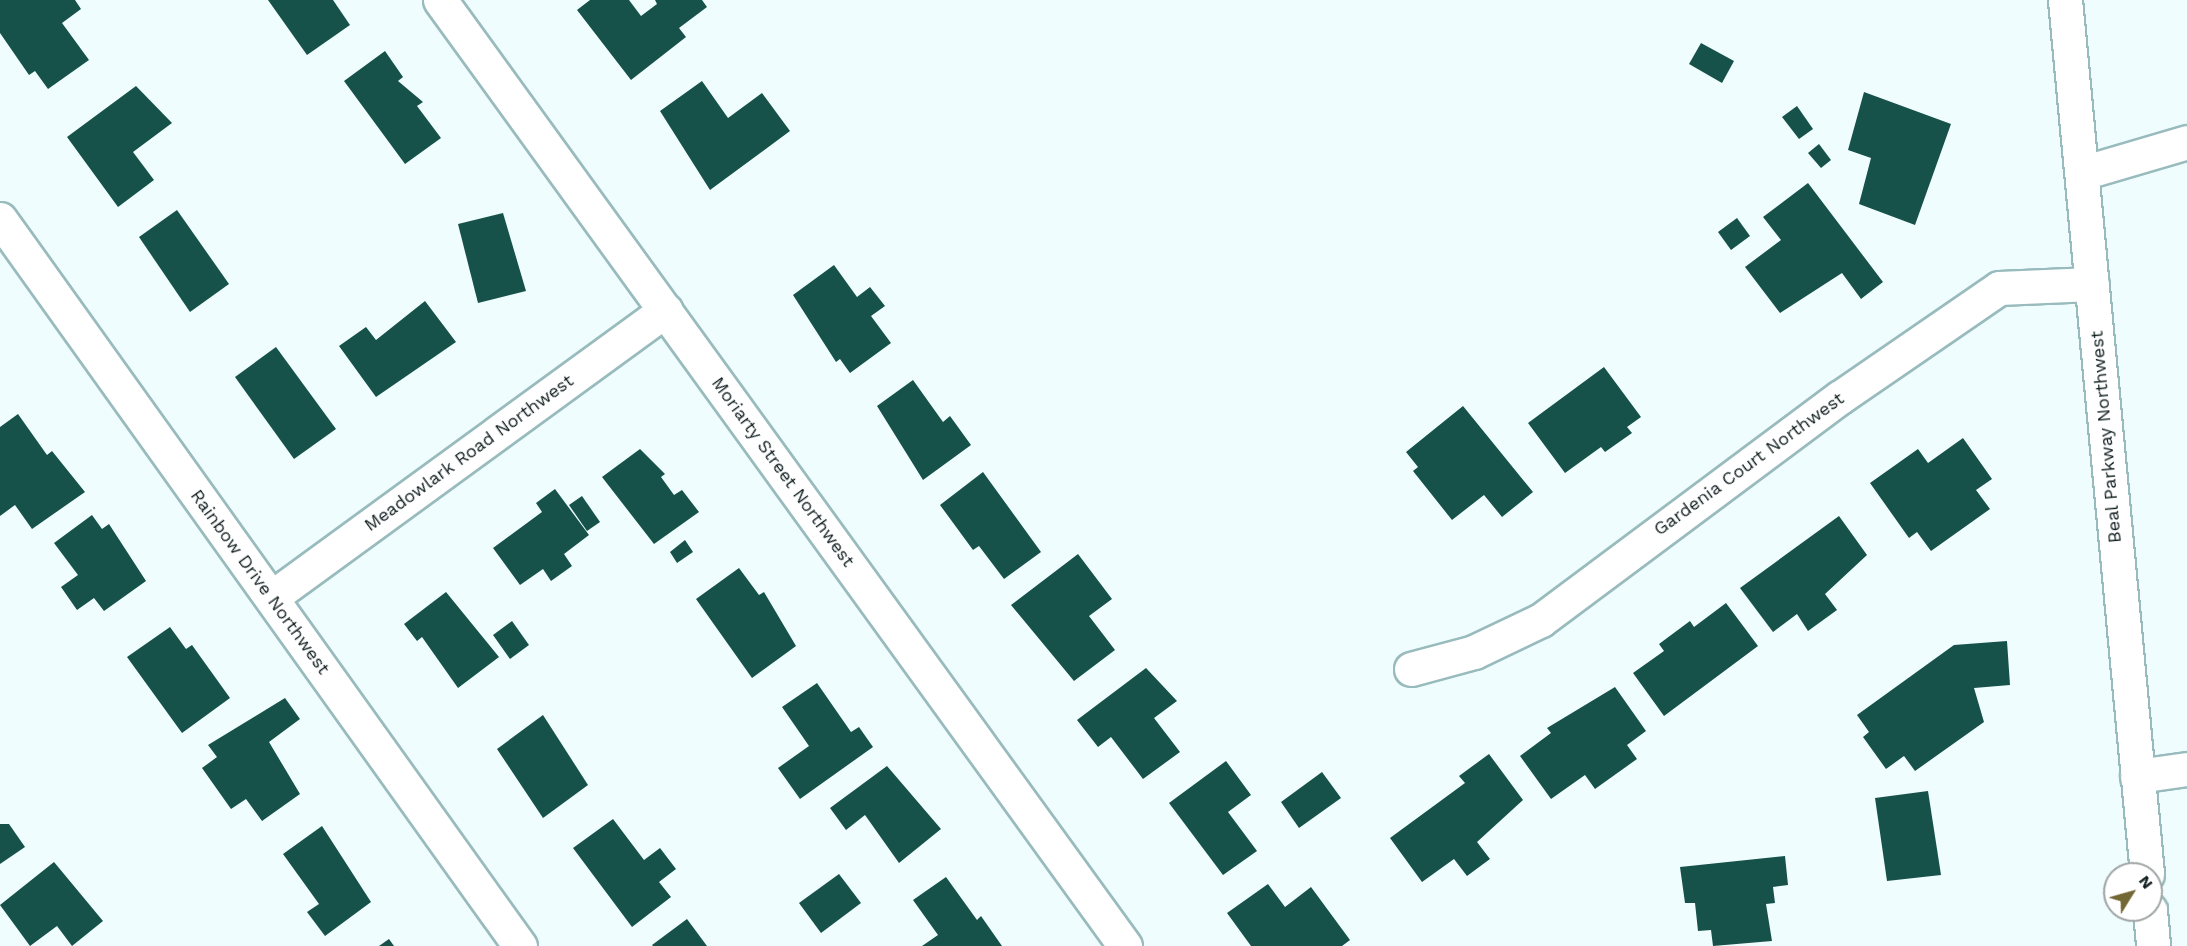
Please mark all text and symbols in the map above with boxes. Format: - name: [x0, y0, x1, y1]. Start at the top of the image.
- street label: Beal Parkway Northwest: [2086, 329, 2126, 545]
- street label: Meadowlark Road Northwest: [360, 370, 578, 536]
- street label: Moriarty Street Northwest: [707, 373, 859, 571]
- street label: Gardenia Court Northwest: [1649, 388, 1849, 540]
- street label: Rainbow Drive Northwest: [186, 485, 334, 679]
- north arrow: [2103, 862, 2163, 922]
- text: N: [2135, 872, 2157, 893]

